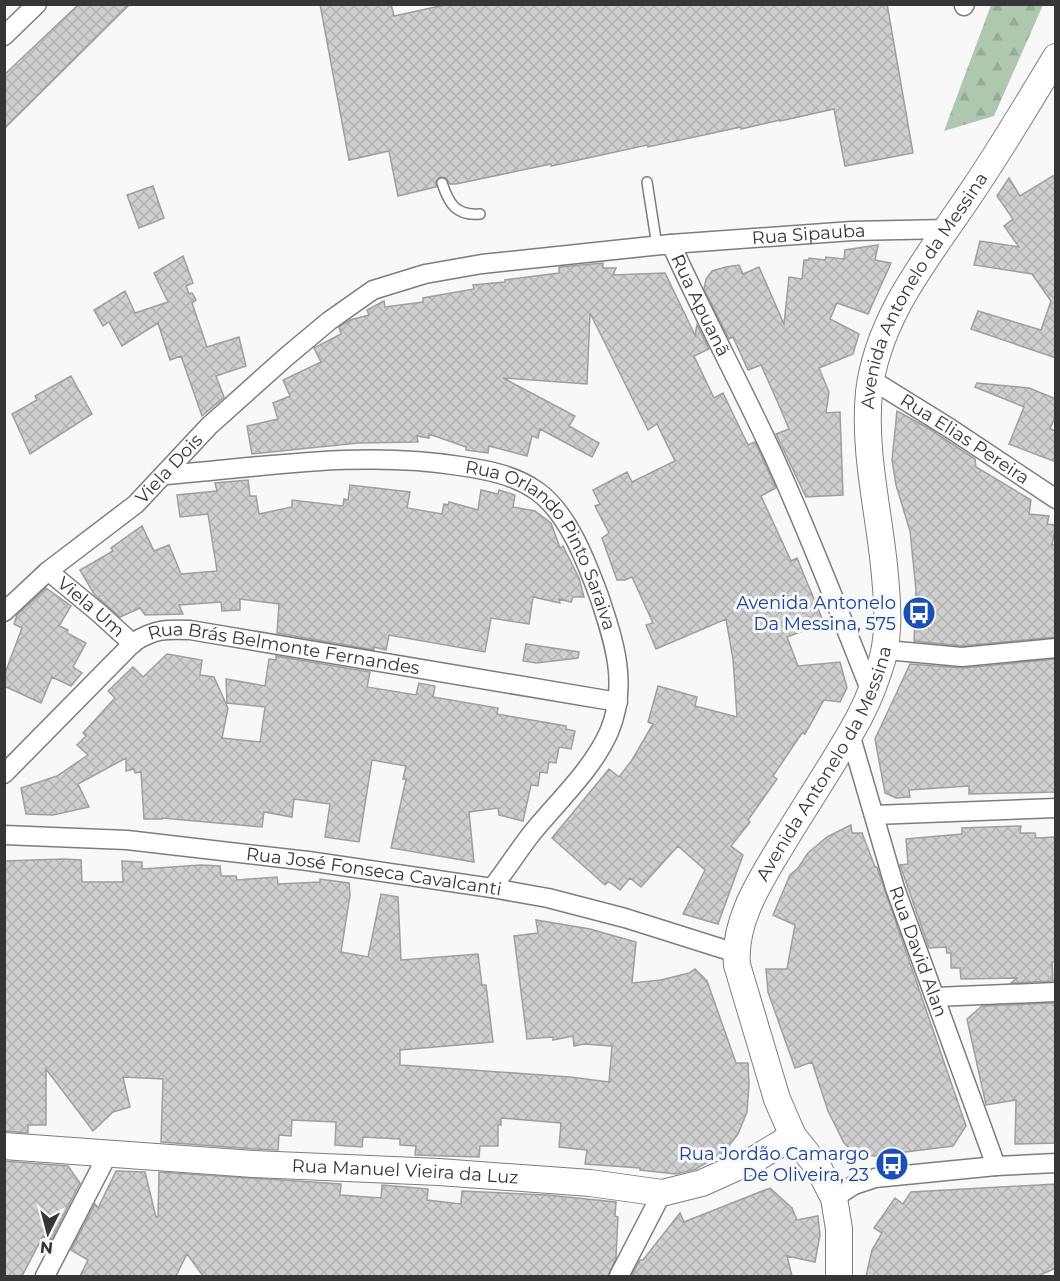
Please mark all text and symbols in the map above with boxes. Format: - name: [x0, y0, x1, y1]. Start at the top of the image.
- street label: Avenida Antonelo da Messina: [857, 168, 993, 410]
- street label: Rua Sipauba: [751, 220, 866, 249]
- street label: Rua Apuanã: [666, 251, 734, 360]
- street label: Rua Elias Pereira: [896, 389, 1034, 489]
- street label: Viela Dois: [131, 429, 207, 508]
- street label: Rua Orlando Pinto Saraiva: [464, 456, 620, 633]
- street label: Viela Um: [53, 572, 129, 642]
- place label: Avenida Antonelo Da Messina, 575: [736, 592, 896, 635]
- bus stop icon: Avenida Antonelo Da Messina, 575: [901, 595, 937, 631]
- street label: Rua Brás Belmonte Fernandes: [145, 618, 422, 679]
- street label: Avenida Antonelo da Messina: [752, 644, 896, 885]
- street label: Rua José Fonseca Cavalcanti: [245, 843, 503, 901]
- street label: Rua David Alan: [884, 883, 952, 1020]
- place label: Rua Jordão Camargo De Oliveira, 23: [679, 1143, 869, 1186]
- bus stop icon: Rua Jordão Camargo De Oliveira, 23: [874, 1146, 910, 1182]
- street label: Rua Manuel Vieira da Luz: [291, 1155, 519, 1189]
- north arrow: [18, 1203, 78, 1263]
- text: N: [39, 1237, 54, 1258]

